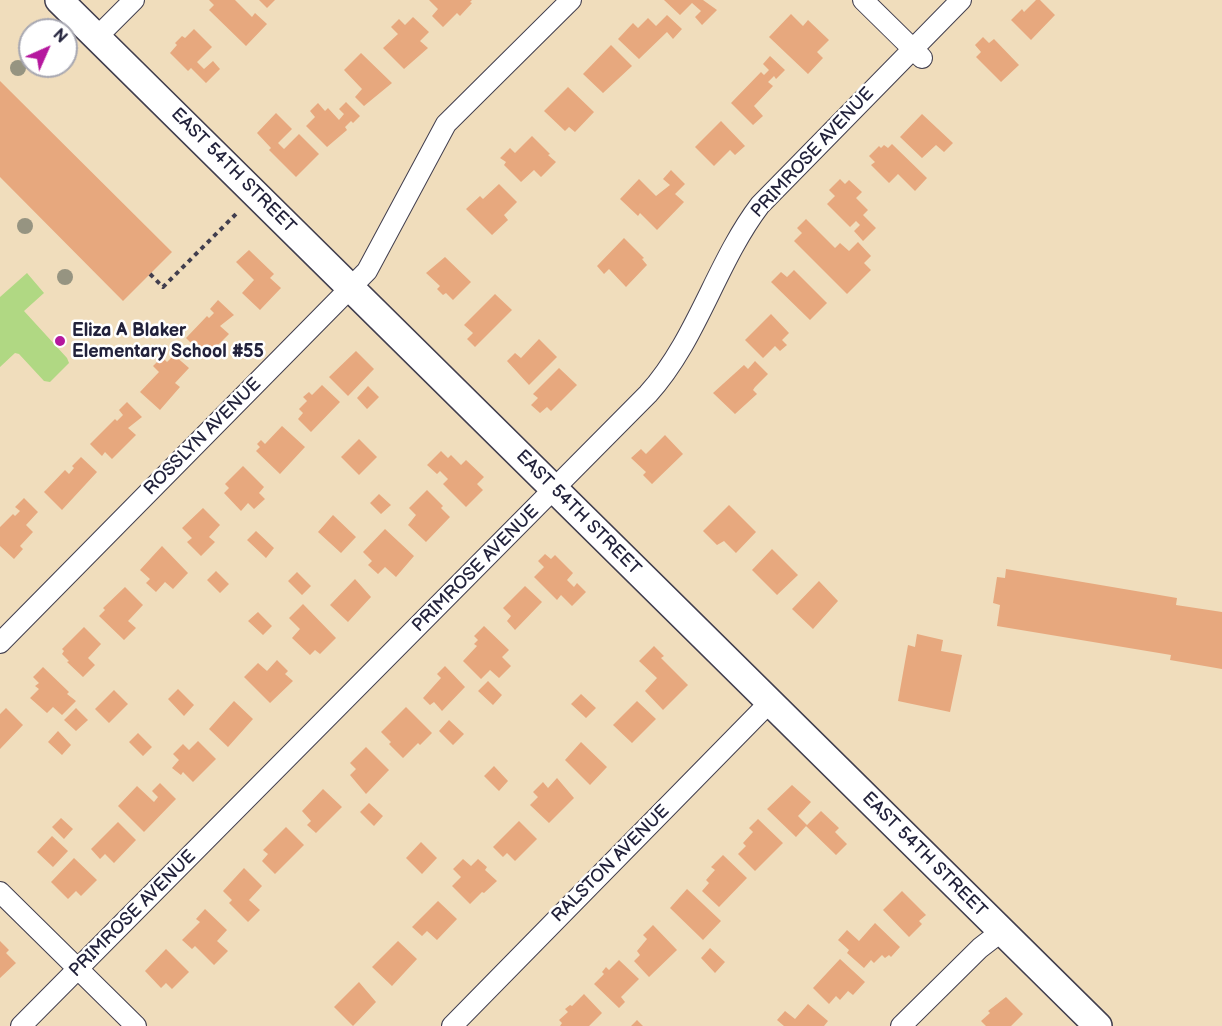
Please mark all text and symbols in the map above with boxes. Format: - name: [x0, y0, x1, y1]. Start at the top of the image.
- north arrow: [18, 18, 78, 78]
- text: N: [49, 25, 71, 47]
- street label: PRIMROSE AVENUE: [747, 83, 879, 223]
- street label: EAST 54TH STREET: [166, 104, 300, 238]
- place label: Eliza A Blaker Elementary School #55: [72, 320, 264, 362]
- marker: Eliza A Blaker Elementary School #55: [53, 334, 67, 348]
- street label: ROSSLYN AVENUE: [140, 374, 266, 500]
- street label: EAST 54TH STREET: [511, 446, 645, 580]
- street label: PRIMROSE AVENUE: [408, 501, 544, 637]
- street label: EAST 54TH STREET: [857, 788, 991, 922]
- street label: RALSTON AVENUE: [548, 801, 674, 927]
- street label: PRIMROSE AVENUE: [65, 846, 201, 982]

